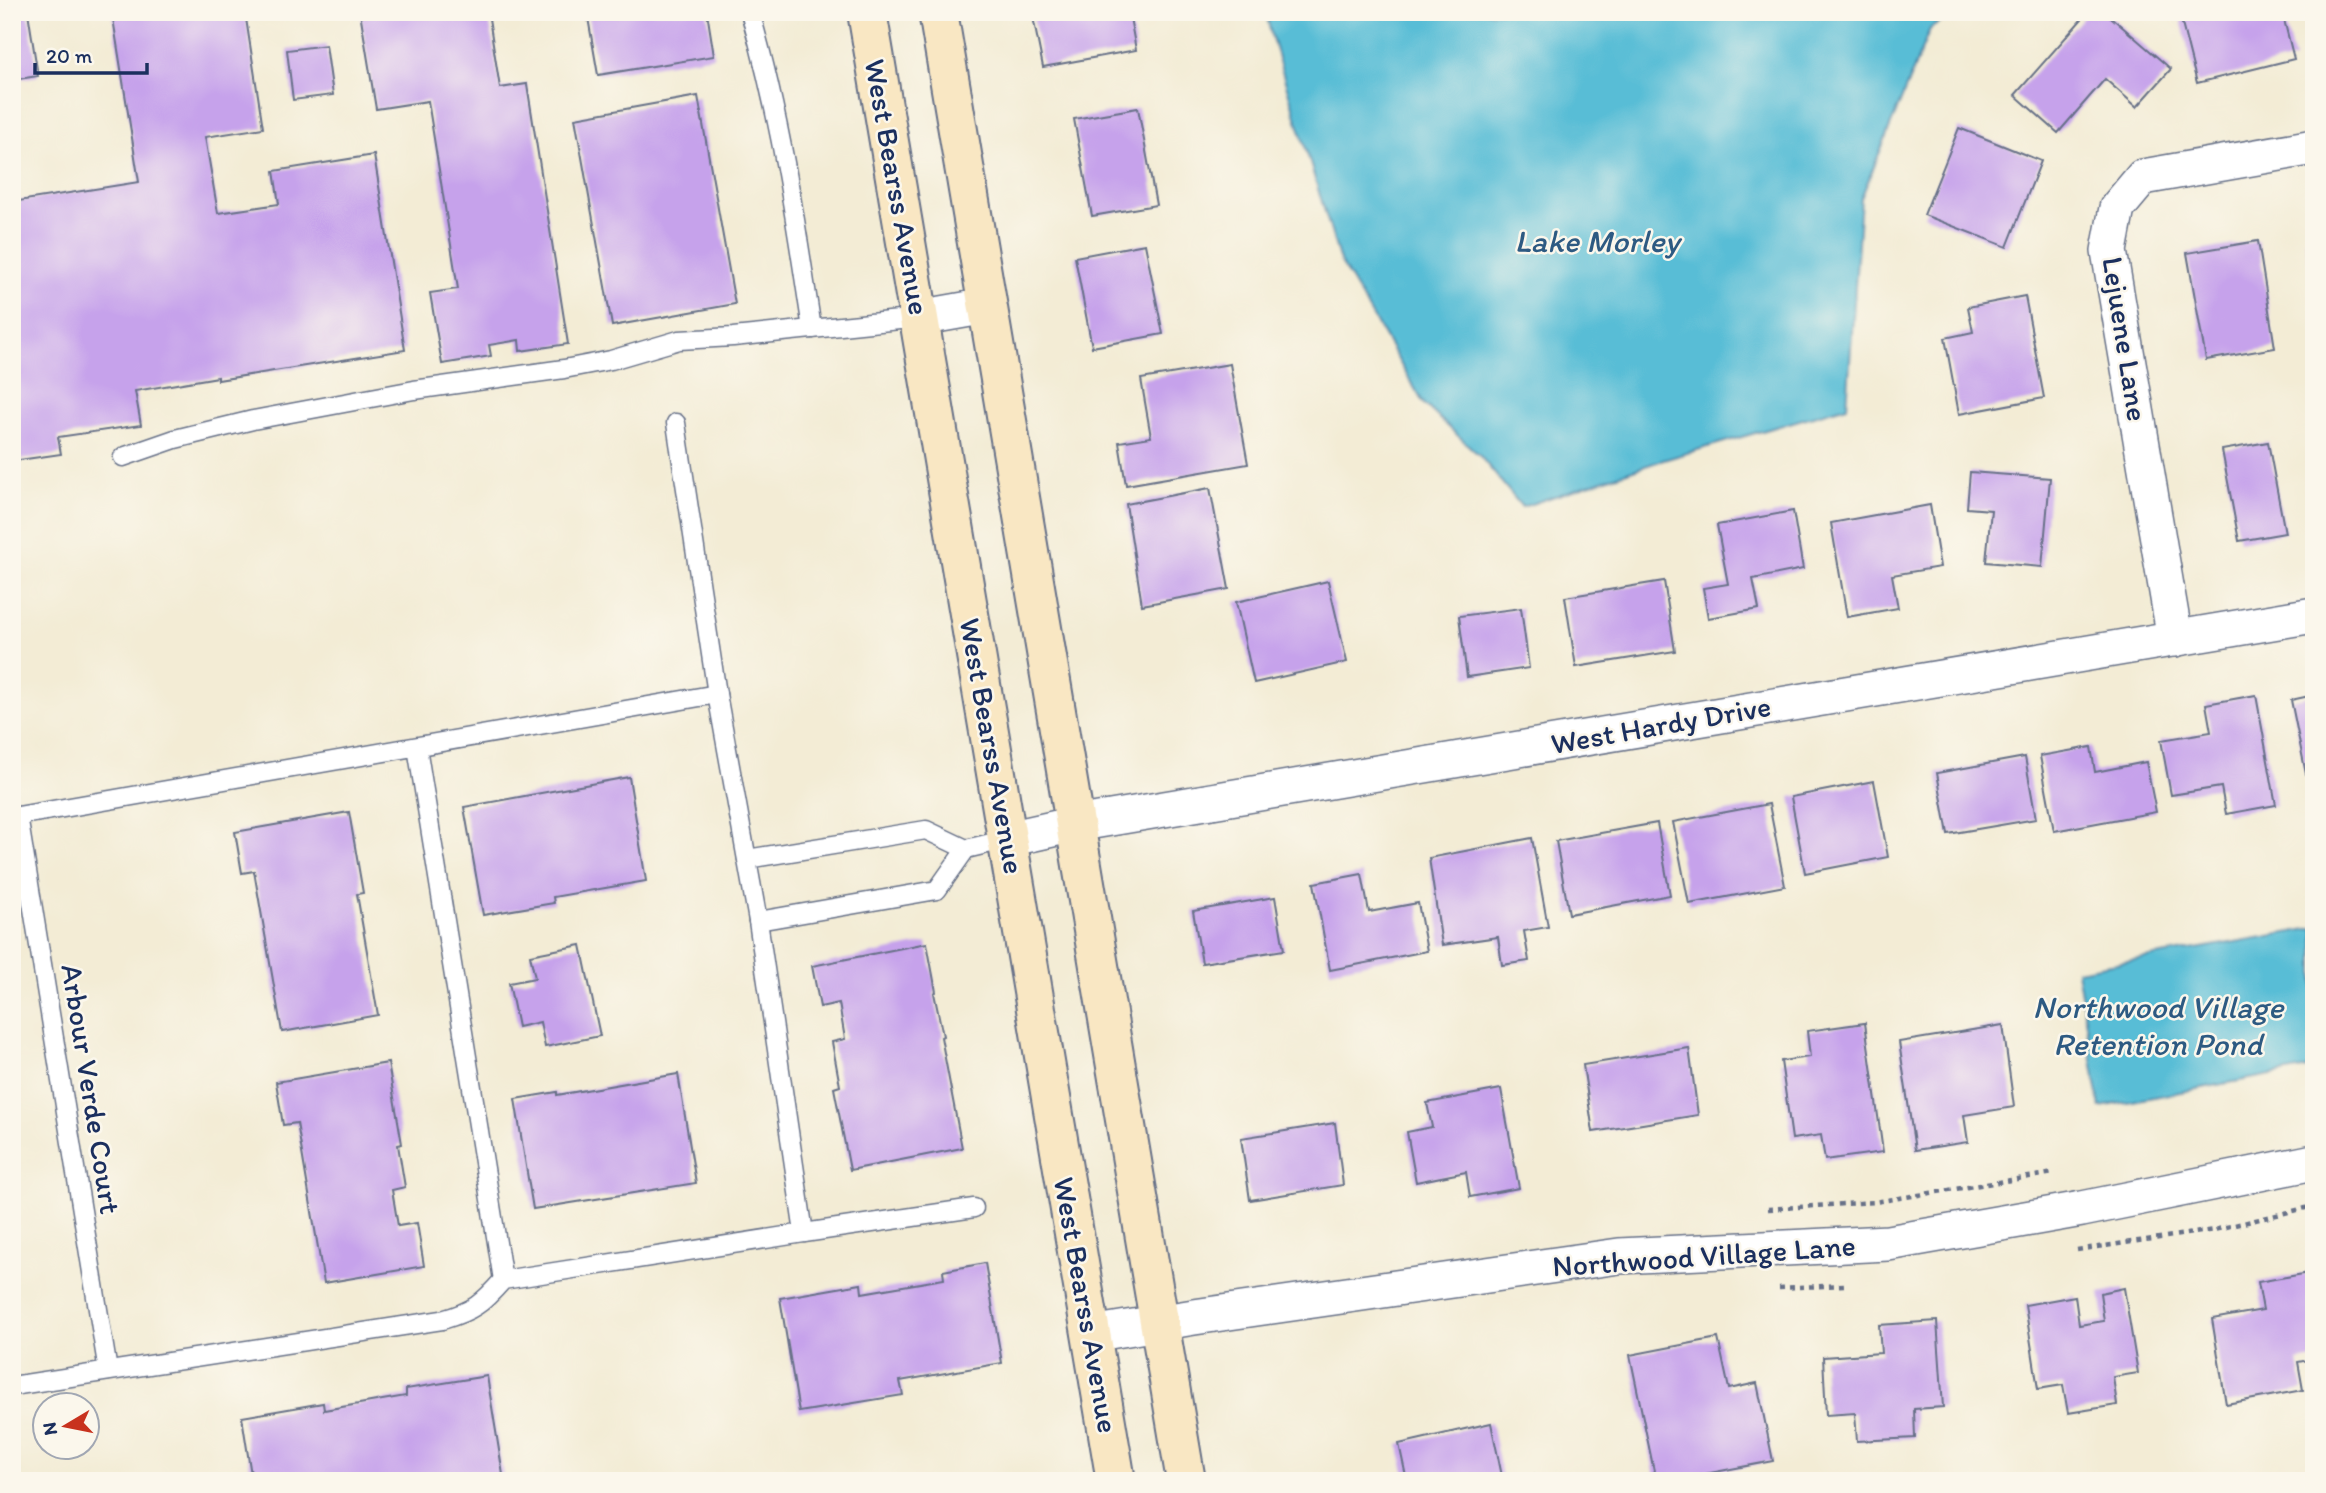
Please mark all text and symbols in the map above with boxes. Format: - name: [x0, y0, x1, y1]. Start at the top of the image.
- scale bar: [35, 32, 147, 76]
- text: 20 m: [46, 43, 93, 68]
- street label: West Bearss Avenue: [857, 56, 938, 318]
- water label: Lake Morley: [1514, 222, 1683, 260]
- street label: Lejuene Lane: [2094, 254, 2157, 424]
- street label: West Bearss Avenue: [952, 615, 1033, 877]
- street label: West Hardy Drive: [1548, 687, 1774, 762]
- street label: Arbour Verde Court: [53, 961, 130, 1217]
- water label: Northwood Village Retention Pond: [2033, 988, 2285, 1063]
- street label: West Bearss Avenue: [1046, 1174, 1127, 1436]
- street label: Northwood Village Lane: [1551, 1226, 1857, 1285]
- north arrow: [32, 1392, 102, 1462]
- text: N: [37, 1421, 62, 1437]

